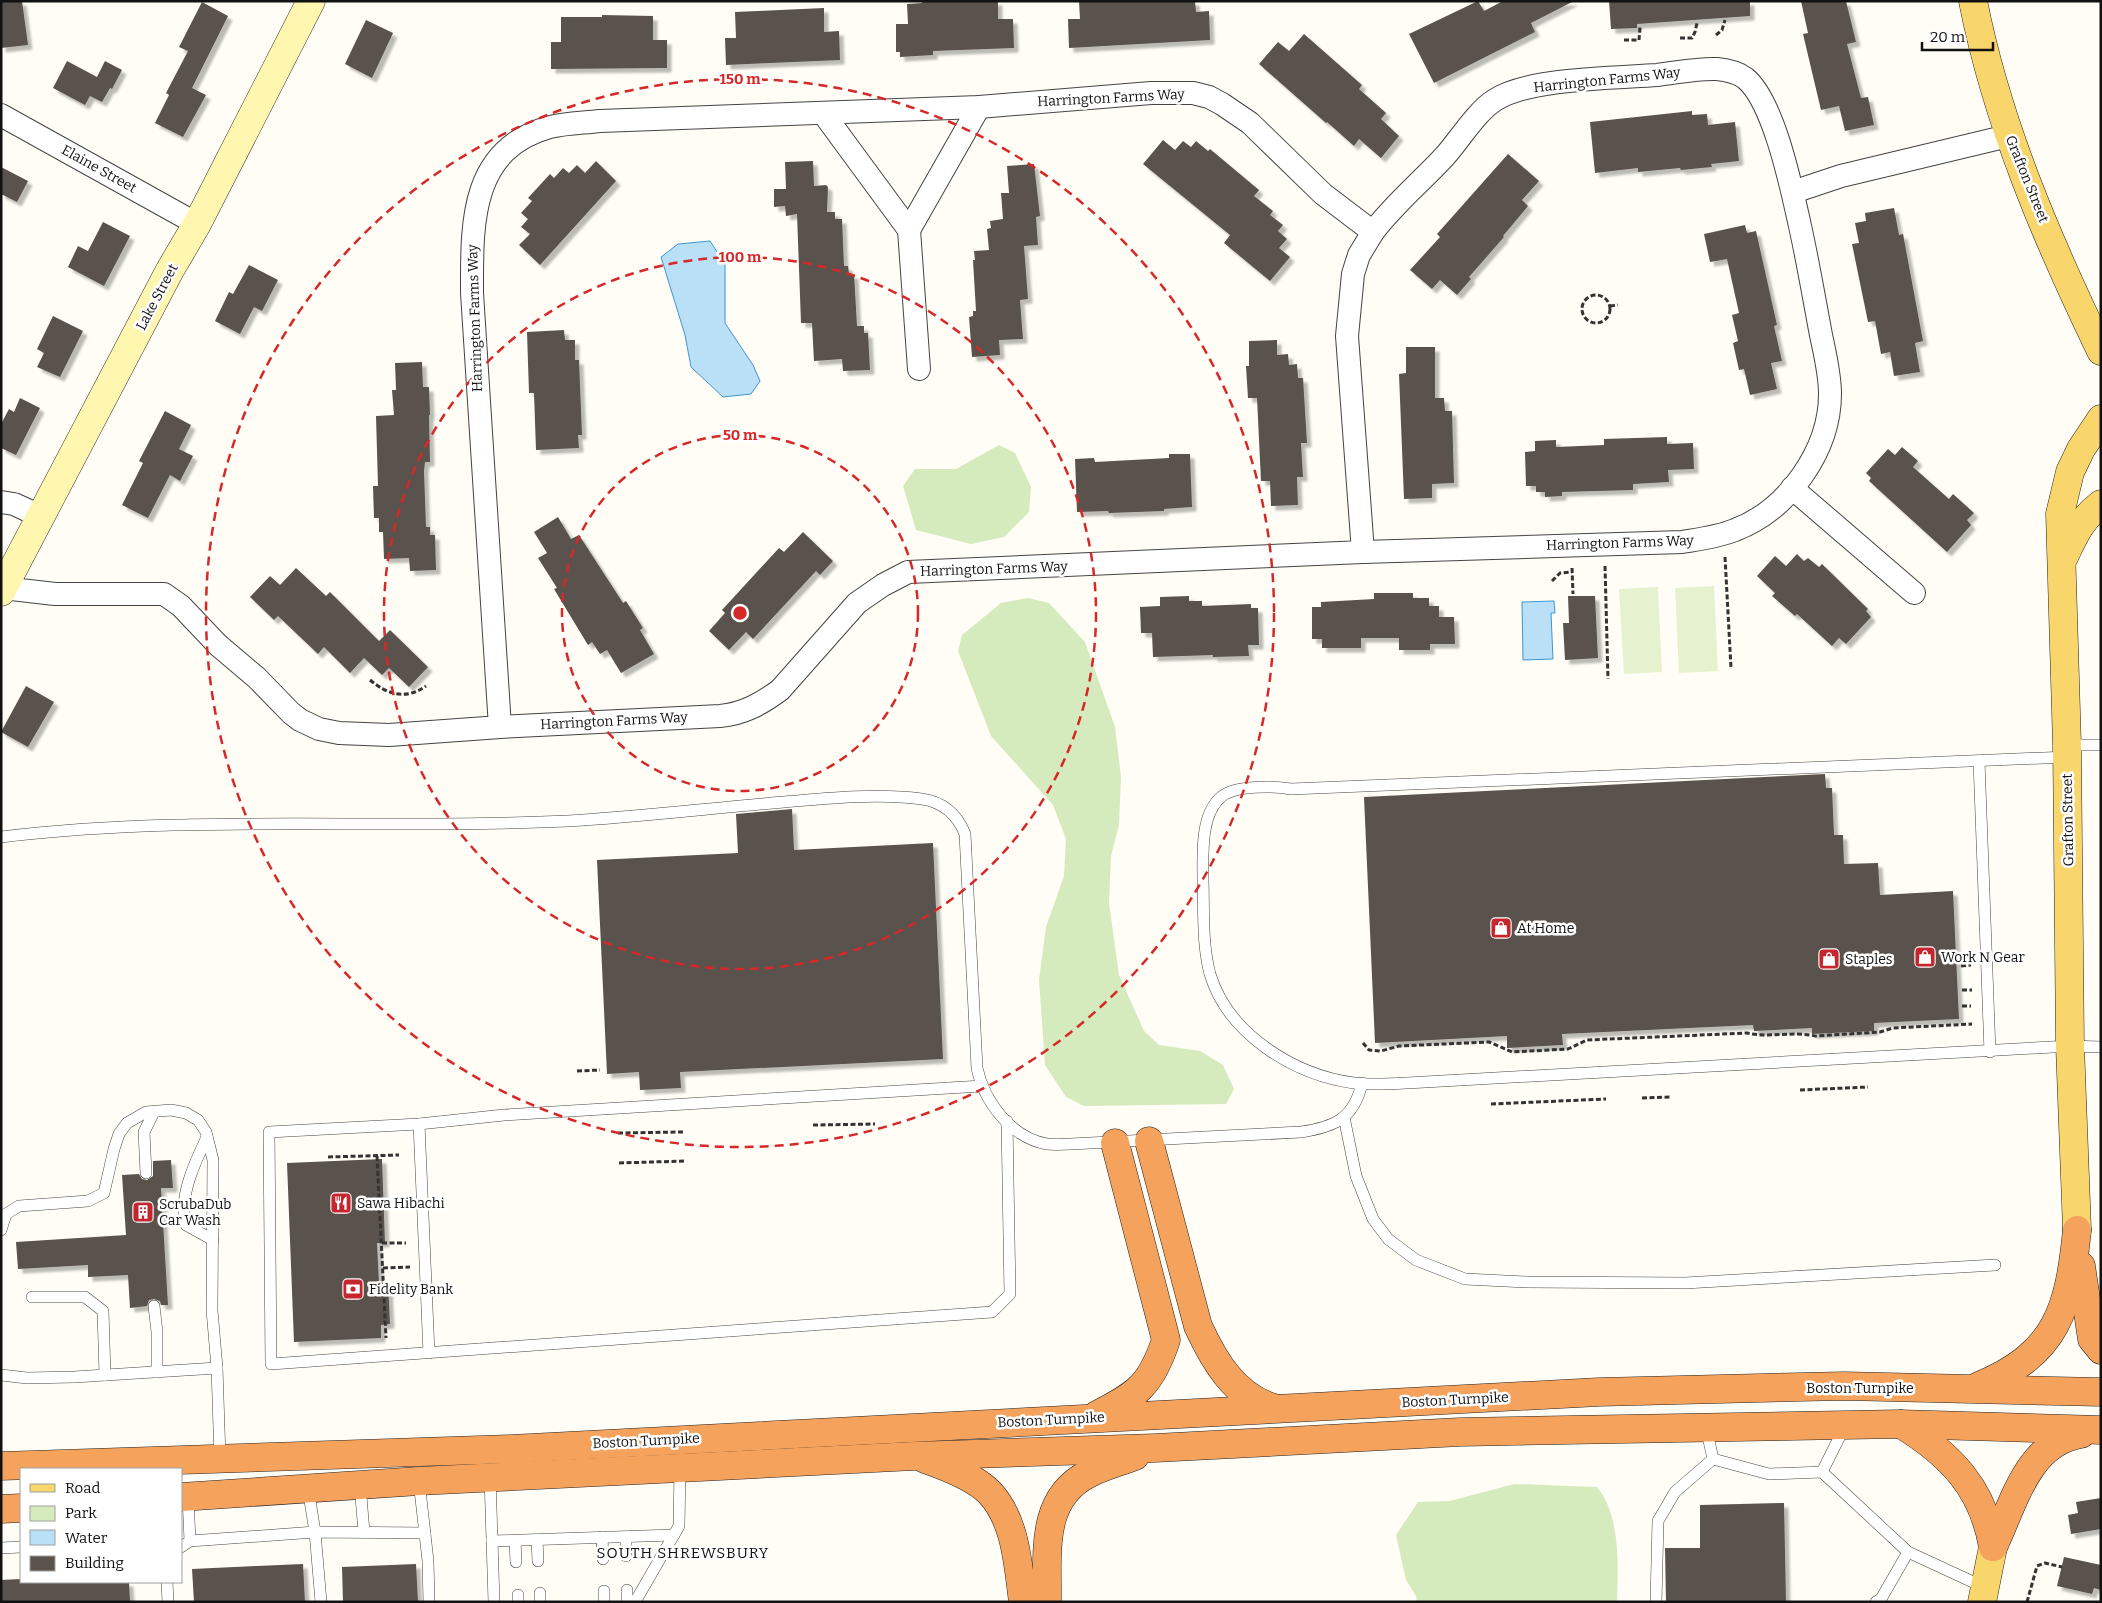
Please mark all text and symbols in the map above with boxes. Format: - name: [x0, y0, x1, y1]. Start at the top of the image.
- scale bar: [1922, 20, 1993, 52]
- text: 20 m: [1930, 28, 1966, 46]
- street label: Harrington Farms Way: [1533, 64, 1682, 96]
- text: 150 m: [719, 70, 761, 88]
- street label: Harrington Farms Way: [1037, 86, 1186, 110]
- street label: Grafton Street: [2002, 133, 2052, 225]
- street label: Elaine Street: [58, 141, 140, 197]
- street label: Harrington Farms Way: [464, 243, 486, 392]
- text: 100 m: [719, 248, 762, 266]
- street label: Lake Street: [132, 261, 182, 333]
- text: 50 m: [723, 426, 758, 444]
- street label: Harrington Farms Way: [1546, 532, 1695, 554]
- street label: Harrington Farms Way: [920, 558, 1069, 580]
- centre of rings: [731, 604, 749, 622]
- street label: Harrington Farms Way: [540, 709, 689, 733]
- street label: Grafton Street: [2059, 773, 2077, 867]
- shop icon: At Home: [1489, 916, 1513, 940]
- place label: At Home: [1517, 920, 1574, 937]
- shop icon: Work N Gear: [1913, 945, 1937, 969]
- shop icon: Staples: [1817, 947, 1841, 971]
- place label: Work N Gear: [1941, 949, 2025, 966]
- place label: Staples: [1845, 951, 1893, 968]
- restaurant icon: Sawa Hibachi: [329, 1191, 353, 1215]
- place label: Sawa Hibachi: [357, 1195, 445, 1212]
- place label: ScrubaDub Car Wash: [159, 1196, 231, 1229]
- building icon: ScrubaDub Car Wash: [131, 1200, 155, 1224]
- bank icon: Fidelity Bank: [341, 1277, 365, 1301]
- place label: Fidelity Bank: [369, 1281, 453, 1298]
- street label: Boston Turnpike: [1806, 1380, 1914, 1397]
- street label: Boston Turnpike: [1401, 1389, 1509, 1411]
- street label: Boston Turnpike: [997, 1409, 1105, 1431]
- street label: Boston Turnpike: [592, 1430, 700, 1452]
- legend: [20, 1468, 182, 1583]
- text: Road: [65, 1479, 100, 1497]
- text: Park: [65, 1504, 97, 1522]
- text: Water: [65, 1529, 108, 1547]
- district label: SOUTH SHREWSBURY: [597, 1544, 769, 1562]
- text: Building: [65, 1554, 124, 1572]

